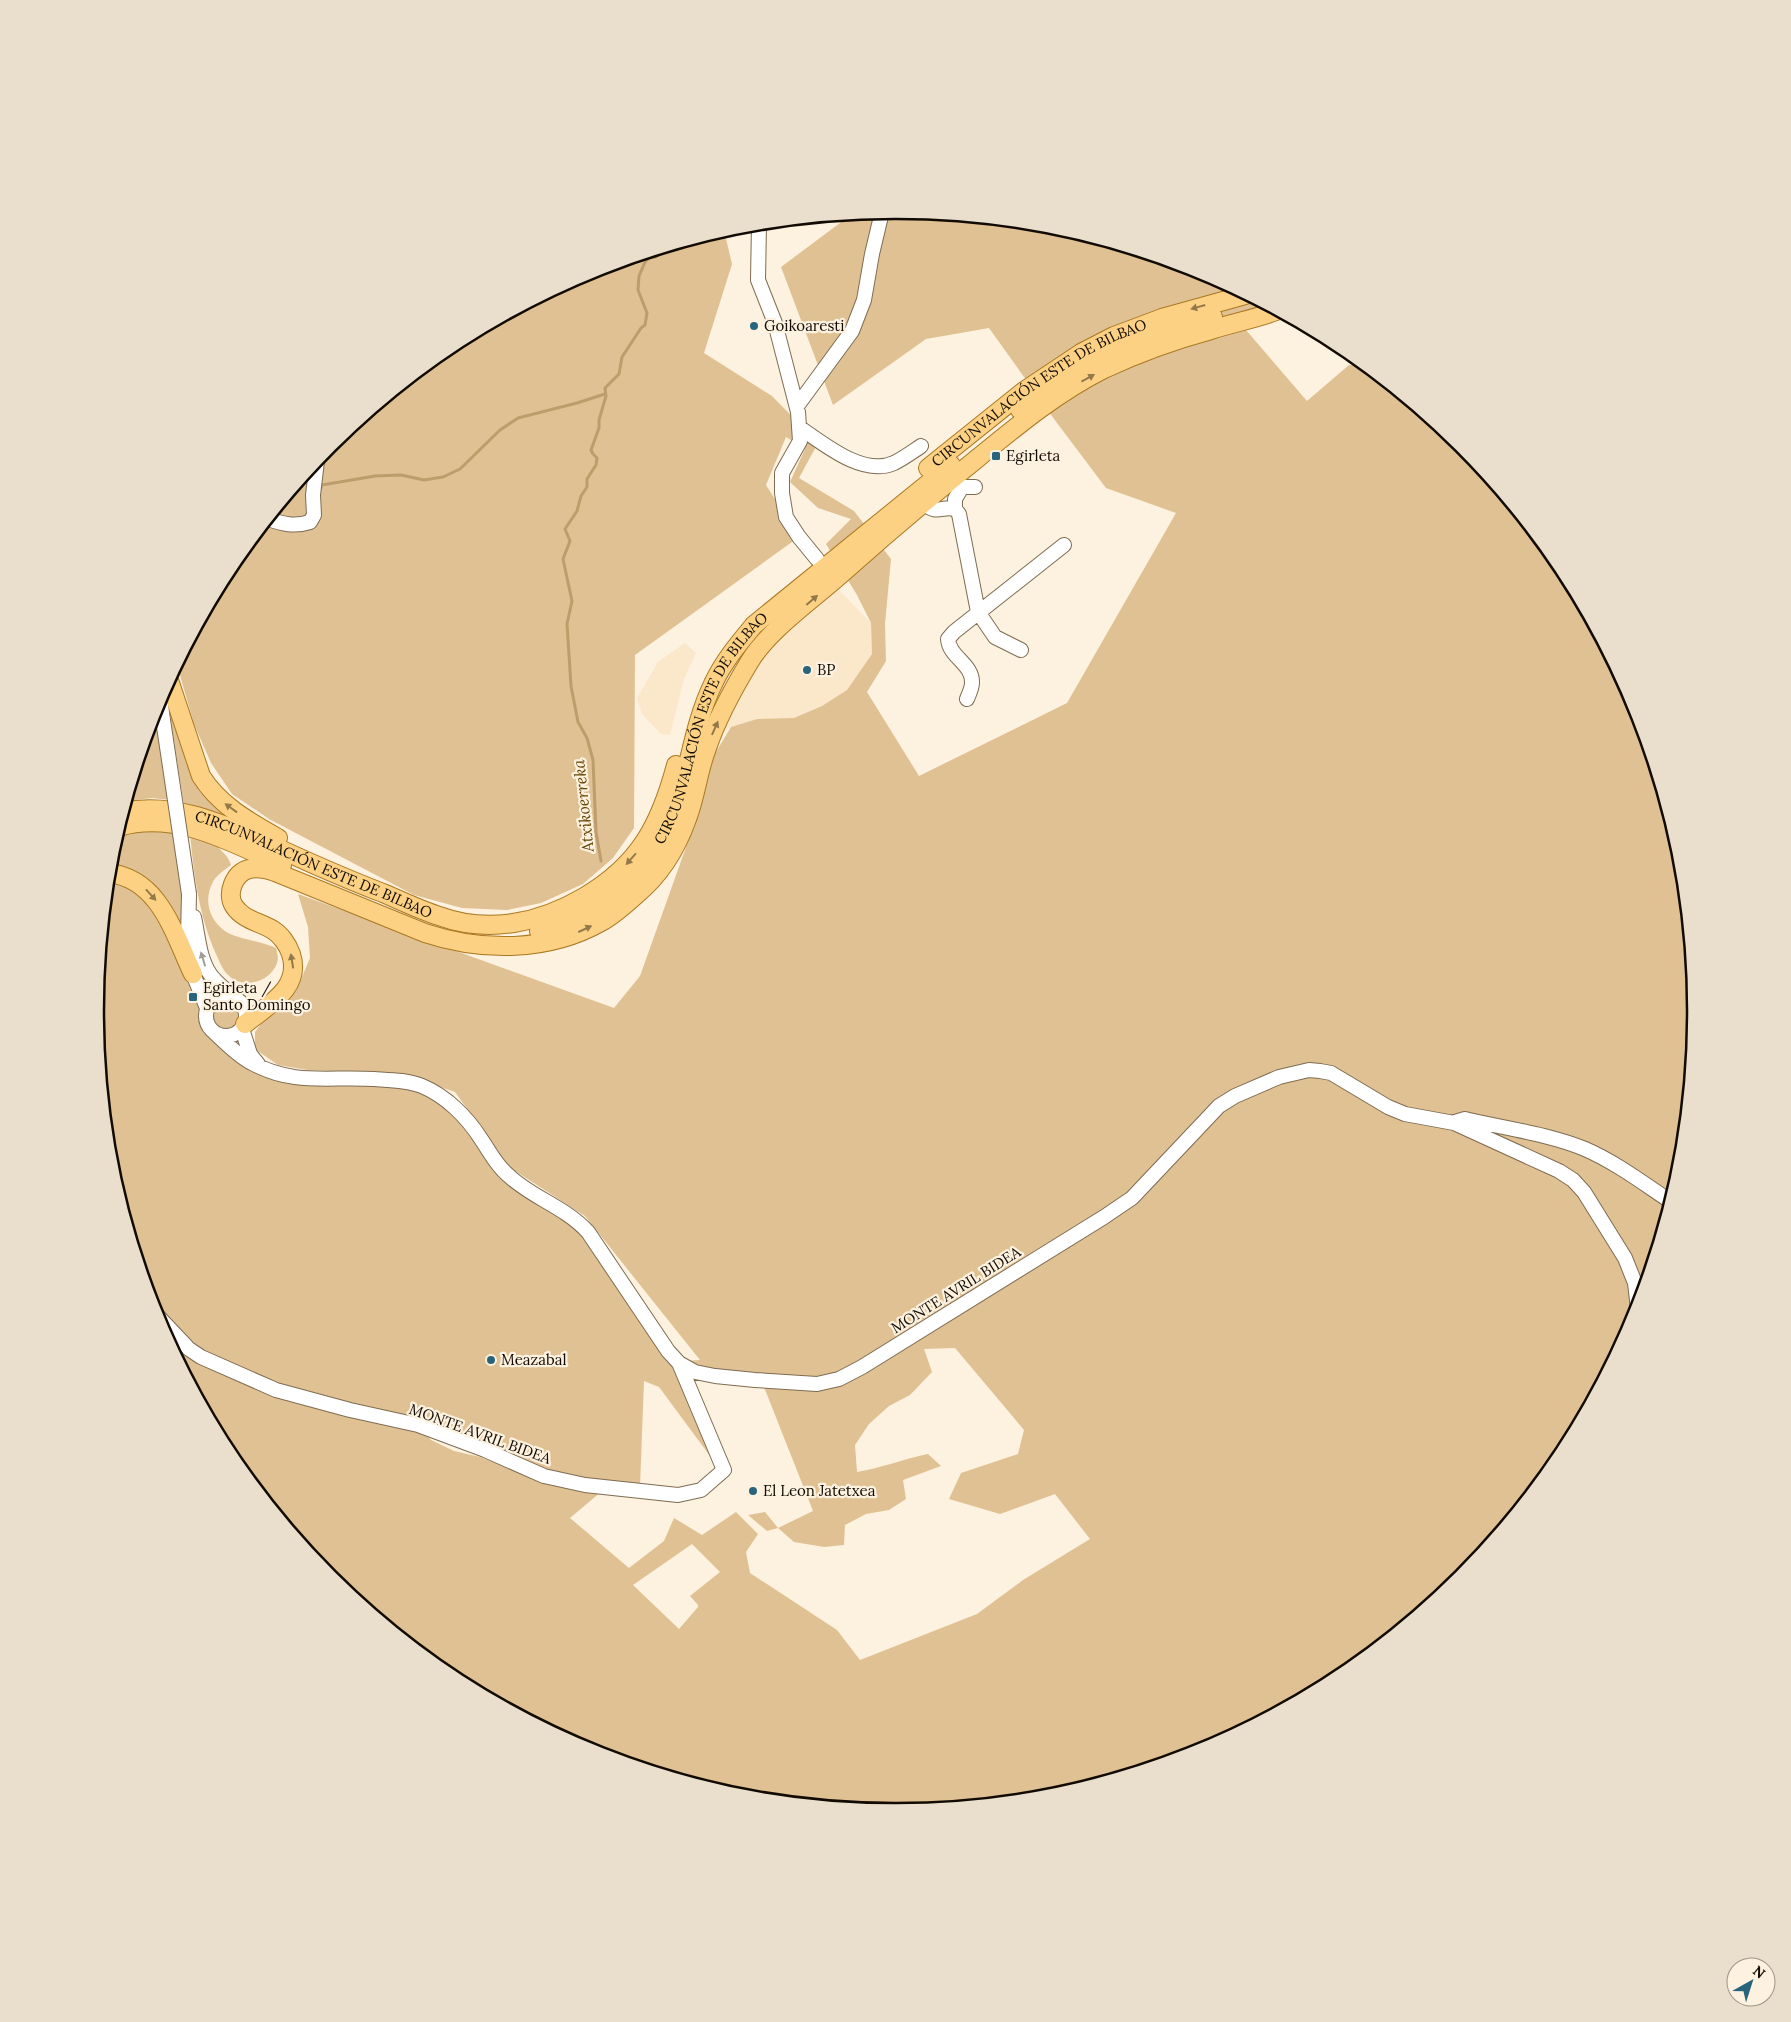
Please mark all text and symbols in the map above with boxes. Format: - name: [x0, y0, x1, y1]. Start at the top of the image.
- one-way arrow: [1190, 304, 1205, 312]
- street label: CIRCUNVALACIÓN ESTE DE BILBAO: [927, 315, 1149, 471]
- place label: Goikoaresti: [764, 316, 844, 335]
- marker: Goikoaresti: [748, 320, 760, 332]
- one-way arrow: [1081, 374, 1096, 382]
- place label: Egirleta: [1006, 446, 1060, 465]
- marker: Egirleta: [990, 450, 1002, 462]
- one-way arrow: [805, 594, 818, 605]
- street label: CIRCUNVALACIÓN ESTE DE BILBAO: [650, 608, 771, 847]
- place label: BP: [817, 660, 835, 679]
- marker: BP: [801, 664, 813, 676]
- one-way arrow: [712, 721, 720, 735]
- water label: Atxikoerreka: [568, 759, 598, 854]
- one-way arrow: [225, 803, 238, 814]
- street label: CIRCUNVALACIÓN ESTE DE BILBAO: [193, 806, 435, 922]
- one-way arrow: [625, 853, 636, 866]
- one-way arrow: [145, 888, 156, 901]
- one-way arrow: [578, 925, 592, 933]
- one-way arrow: [199, 951, 207, 966]
- one-way arrow: [288, 953, 296, 969]
- place label: Egirleta / Santo Domingo: [203, 978, 311, 1014]
- marker: Egirleta / Santo Domingo: [187, 991, 199, 1003]
- street label: MONTE AVRIL BIDEA: [887, 1242, 1025, 1337]
- place label: Meazabal: [501, 1350, 566, 1369]
- marker: Meazabal: [485, 1354, 497, 1366]
- street label: MONTE AVRIL BIDEA: [407, 1399, 554, 1468]
- place label: El Leon Jatetxea: [763, 1481, 876, 1500]
- marker: El Leon Jatetxea: [747, 1485, 759, 1497]
- north arrow: [1726, 1957, 1776, 2007]
- text: N: [1749, 1961, 1769, 1982]

